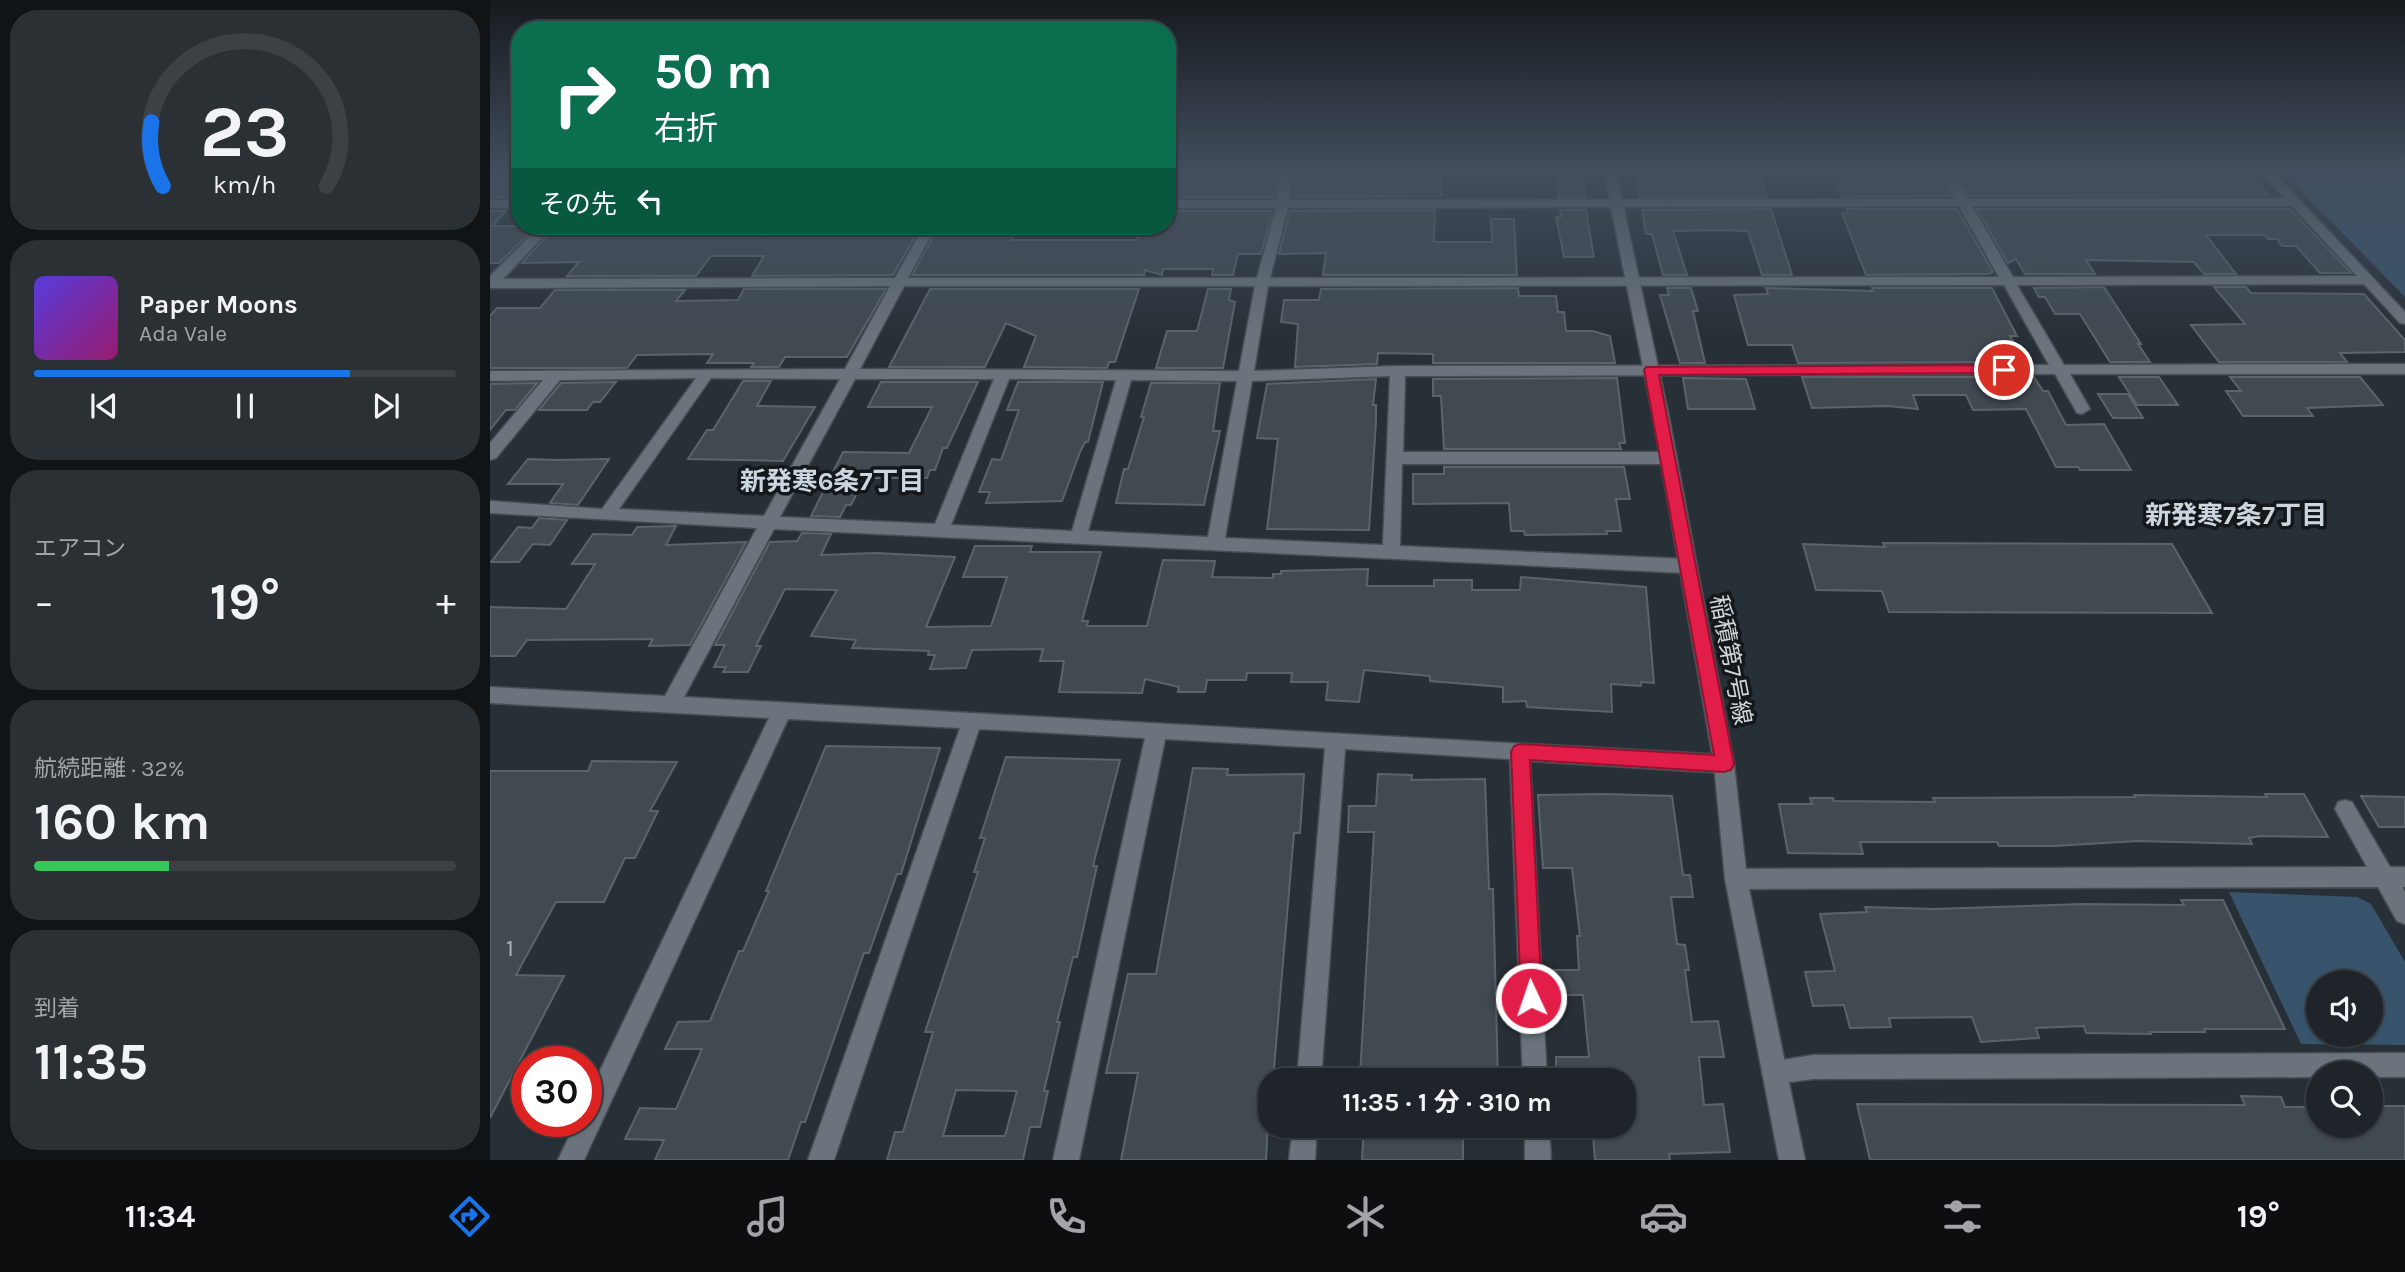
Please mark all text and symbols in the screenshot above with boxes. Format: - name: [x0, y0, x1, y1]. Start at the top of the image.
- text: 50 m: [654, 43, 772, 100]
- icon: right: [539, 49, 630, 140]
- text: 23: [200, 89, 290, 174]
- text: 右折: [654, 110, 718, 147]
- text: km/h: [213, 170, 277, 199]
- icon: left: [631, 182, 669, 220]
- text: その先: [539, 189, 617, 220]
- text: Paper Moons: [139, 289, 298, 320]
- text: Ada Vale: [139, 320, 227, 347]
- pin: [1974, 340, 2034, 400]
- icon: arrive: [1985, 351, 2023, 389]
- icon: previous: [85, 387, 123, 425]
- icon: pause: [226, 387, 264, 425]
- icon: next: [367, 387, 405, 425]
- district label: 新発寒6条7丁目: [740, 466, 924, 497]
- district label: 新発寒7条7丁目: [2145, 500, 2327, 531]
- text: エアコン: [34, 535, 126, 562]
- text: 19°: [210, 571, 280, 632]
- text: −: [34, 580, 54, 625]
- text: +: [436, 580, 456, 625]
- street label: 稲積第7号線: [1705, 593, 1757, 727]
- text: 航続距離 · 32%: [34, 755, 185, 782]
- text: 160 km: [34, 791, 210, 852]
- house number: 1: [506, 934, 514, 962]
- position arrow: [1494, 961, 1568, 1035]
- map controls: [2306, 970, 2383, 1138]
- button: sound: [2306, 970, 2383, 1047]
- text: 到着: [34, 995, 80, 1022]
- text: 11:35: [34, 1031, 148, 1092]
- speed limit sign: 30: [511, 1046, 602, 1137]
- button: search: [2306, 1061, 2383, 1138]
- text: 11:35 · 1 分 · 310 m: [1342, 1087, 1552, 1118]
- icon: directions: [445, 1192, 494, 1241]
- icon: music: [743, 1192, 792, 1241]
- icon: phone: [1042, 1192, 1091, 1241]
- icon: climate: [1341, 1192, 1390, 1241]
- icon: car: [1639, 1192, 1688, 1241]
- icon: filters: [1938, 1192, 1987, 1241]
- text: 11:34: [125, 1198, 195, 1235]
- text: 19°: [2237, 1198, 2280, 1235]

